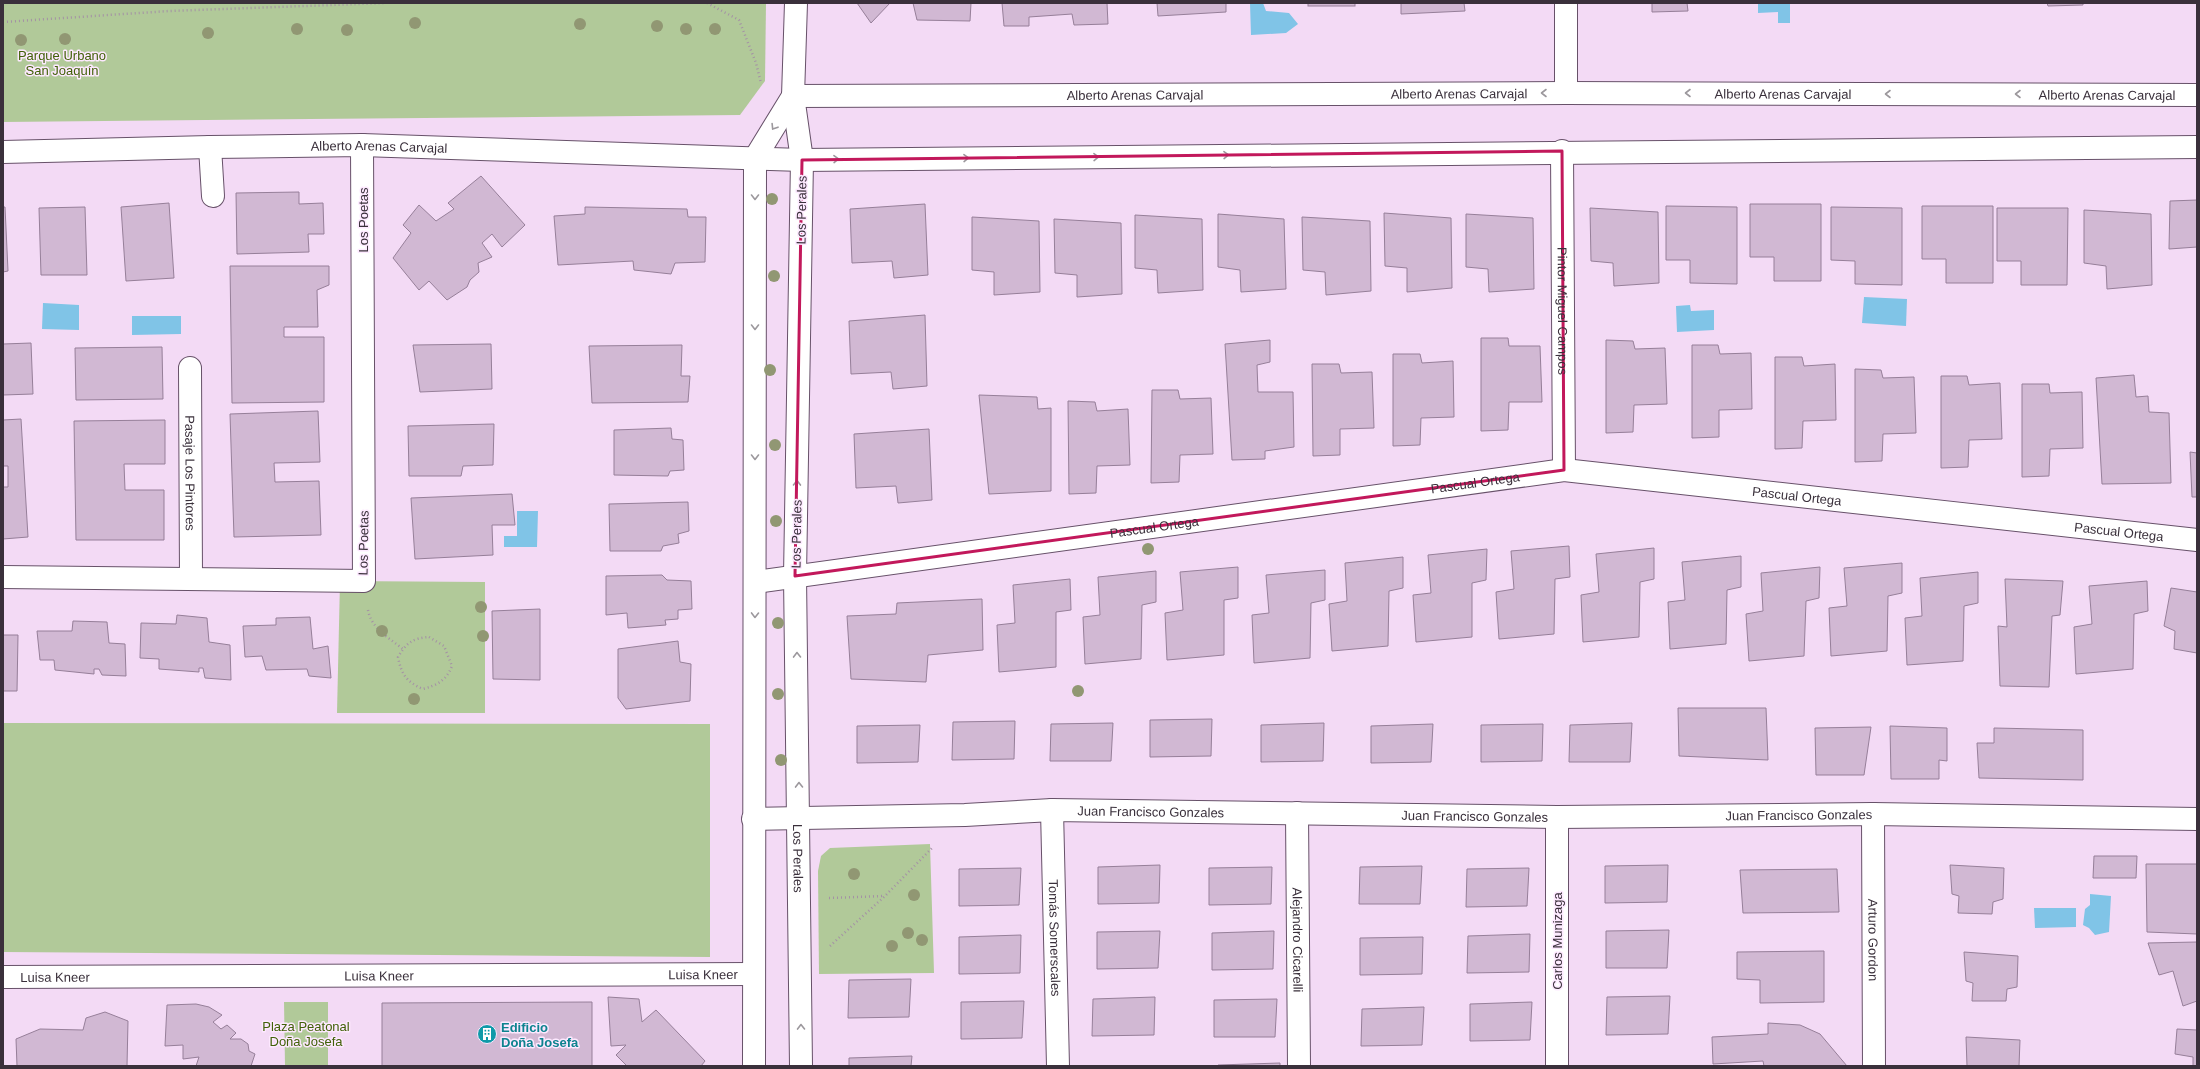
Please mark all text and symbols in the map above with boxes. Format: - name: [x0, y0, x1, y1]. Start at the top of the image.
- park label: Parque Urbano San Joaquín: [18, 48, 106, 78]
- street label: Alberto Arenas Carvajal: [1391, 86, 1527, 102]
- street label: Alberto Arenas Carvajal: [1715, 86, 1851, 102]
- street label: Alberto Arenas Carvajal: [1067, 87, 1203, 103]
- street label: Alberto Arenas Carvajal: [2039, 87, 2175, 103]
- one-way arrow: [1541, 89, 1547, 97]
- one-way arrow: [1685, 89, 1691, 97]
- one-way arrow: [1885, 90, 1891, 98]
- one-way arrow: [2015, 90, 2021, 98]
- one-way arrow: [771, 123, 779, 130]
- street label: Alberto Arenas Carvajal: [310, 138, 448, 156]
- one-way arrow: [1223, 151, 1229, 159]
- one-way arrow: [1093, 152, 1099, 161]
- one-way arrow: [963, 154, 969, 162]
- one-way arrow: [833, 155, 839, 163]
- street label: Los Perales: [793, 175, 810, 244]
- street label: Los Poetas: [356, 187, 371, 253]
- one-way arrow: [751, 194, 759, 200]
- street label: Pintor Miguel Campos: [1555, 247, 1570, 376]
- one-way arrow: [751, 324, 759, 330]
- street label: Pasaje Los Pintores: [182, 415, 198, 531]
- one-way arrow: [751, 454, 759, 460]
- street label: Pascual Ortega: [1430, 469, 1521, 496]
- one-way arrow: [793, 480, 801, 486]
- street label: Pascual Ortega: [1751, 484, 1843, 509]
- street label: Los Perales: [788, 499, 805, 568]
- street label: Los Poetas: [355, 510, 372, 576]
- street label: Pascual Ortega: [1109, 514, 1200, 541]
- street label: Pascual Ortega: [2073, 519, 2165, 544]
- one-way arrow: [751, 612, 759, 618]
- one-way arrow: [792, 652, 801, 658]
- one-way arrow: [794, 782, 803, 788]
- street label: Juan Francisco Gonzales: [1077, 803, 1225, 820]
- street label: Juan Francisco Gonzales: [1725, 807, 1873, 823]
- street label: Juan Francisco Gonzales: [1401, 808, 1549, 825]
- street label: Los Perales: [790, 824, 806, 893]
- street label: Tomás Somerscales: [1046, 879, 1063, 997]
- street label: Alejandro Cicarelli: [1290, 888, 1305, 993]
- street label: Carlos Munizaga: [1550, 891, 1565, 990]
- street label: Arturo Gordon: [1865, 899, 1881, 981]
- street label: Luisa Kneer: [668, 967, 738, 982]
- street label: Luisa Kneer: [344, 968, 414, 984]
- street label: Luisa Kneer: [20, 970, 90, 985]
- park label: Plaza Peatonal Doña Josefa: [262, 1019, 350, 1049]
- place label: Edificio Doña Josefa: [501, 1020, 579, 1050]
- building icon: Edificio Doña Josefa: [476, 1023, 498, 1045]
- one-way arrow: [797, 1024, 805, 1030]

